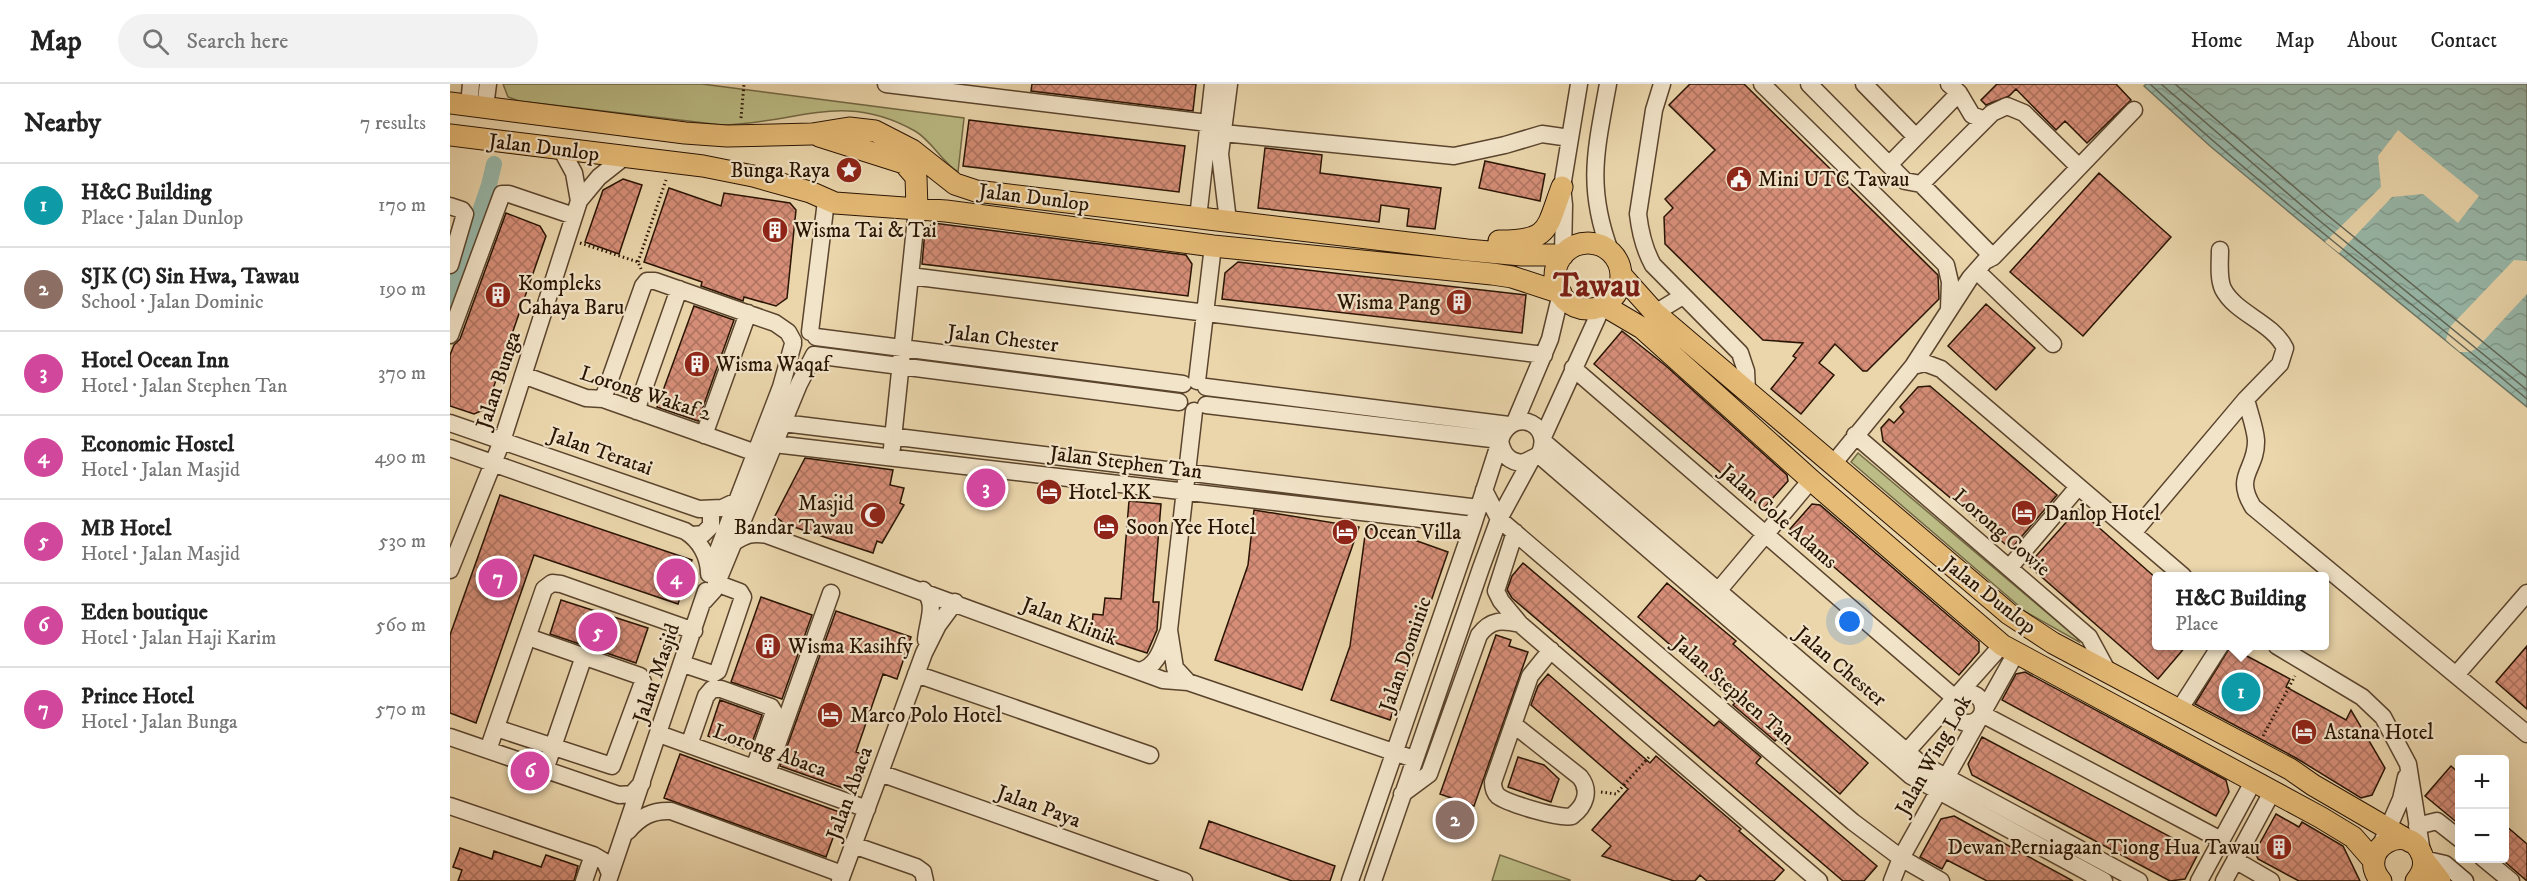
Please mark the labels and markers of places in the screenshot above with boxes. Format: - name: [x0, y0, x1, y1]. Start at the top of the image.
- place icon: Bunga Raya: [834, 155, 864, 185]
- place label: Bunga Raya: [730, 158, 830, 184]
- public building icon: Mini UTC Tawau: [1724, 164, 1754, 194]
- place label: Mini UTC Tawau: [1758, 167, 1909, 193]
- building icon: Wisma Tai & Tai: [760, 215, 790, 245]
- place label: Wisma Tai & Tai: [793, 218, 937, 244]
- place label: Kompleks Cahaya Baru: [518, 271, 624, 321]
- building icon: Kompleks Cahaya Baru: [483, 280, 513, 310]
- building icon: Wisma Pang: [1444, 287, 1474, 317]
- place label: Wisma Pang: [1336, 290, 1441, 316]
- building icon: Wisma Waqaf: [682, 349, 712, 379]
- place label: Wisma Waqaf: [715, 352, 833, 378]
- pin: 3: [966, 466, 1006, 510]
- hotel icon: Hotel KK: [1034, 477, 1064, 507]
- place label: Hotel KK: [1068, 480, 1152, 506]
- place label: Masjid Bandar Tawau: [734, 491, 855, 541]
- hotel icon: Danlop Hotel: [2009, 498, 2039, 528]
- mosque icon: Masjid Bandar Tawau: [858, 500, 888, 530]
- place label: Danlop Hotel: [2044, 501, 2161, 527]
- hotel icon: Soon Yee Hotel: [1091, 512, 1121, 542]
- place label: Soon Yee Hotel: [1126, 515, 1257, 541]
- hotel icon: Ocean Villa: [1330, 517, 1360, 547]
- place label: Ocean Villa: [1364, 520, 1461, 546]
- pin: 7: [478, 556, 518, 600]
- pin: 4: [656, 556, 696, 600]
- pin: 5: [578, 610, 618, 654]
- building icon: Wisma Kasihfy: [753, 631, 783, 661]
- place label: Wisma Kasihfy: [787, 634, 914, 660]
- pin: 1: [2222, 670, 2260, 714]
- hotel icon: Marco Polo Hotel: [815, 700, 845, 730]
- place label: Marco Polo Hotel: [850, 703, 1002, 729]
- hotel icon: Astana Hotel: [2289, 717, 2319, 747]
- place label: Astana Hotel: [2324, 720, 2434, 746]
- pin: 6: [510, 748, 550, 794]
- pin: 2: [1436, 798, 1474, 842]
- building icon: Dewan Perniagaan Tiong Hua Tawau: [2264, 832, 2294, 862]
- place label: Dewan Perniagaan Tiong Hua Tawau: [1947, 835, 2260, 861]

